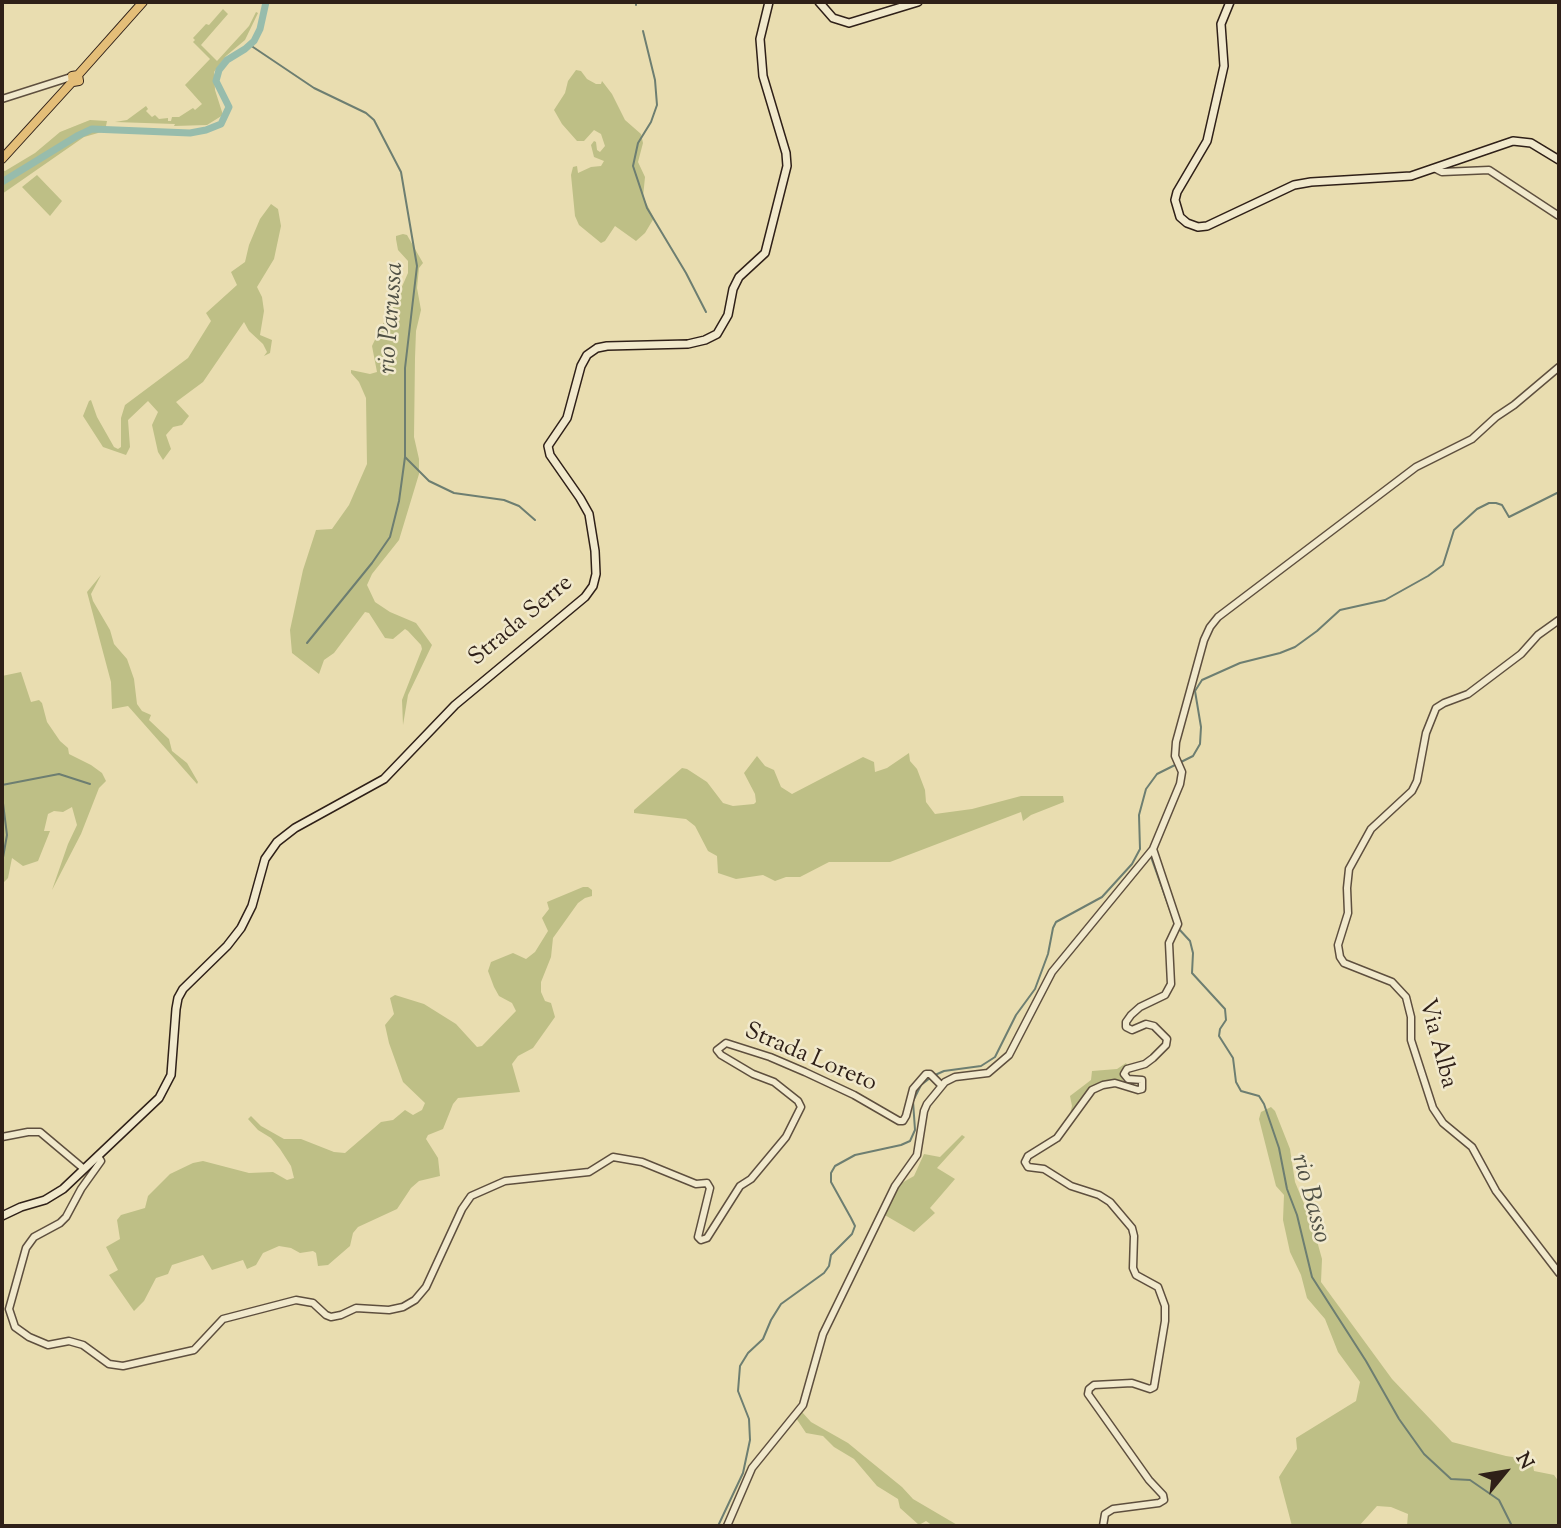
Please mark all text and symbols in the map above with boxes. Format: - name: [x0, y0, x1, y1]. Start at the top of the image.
- water label: rio Parussa: [374, 261, 412, 375]
- street label: Strada Serre: [464, 570, 580, 674]
- street label: Via Alba: [1410, 996, 1462, 1092]
- street label: Strada Loreto: [739, 1018, 881, 1100]
- water label: rio Basso: [1282, 1151, 1336, 1247]
- north arrow: [1470, 1437, 1540, 1507]
- text: N: [1508, 1448, 1539, 1475]

